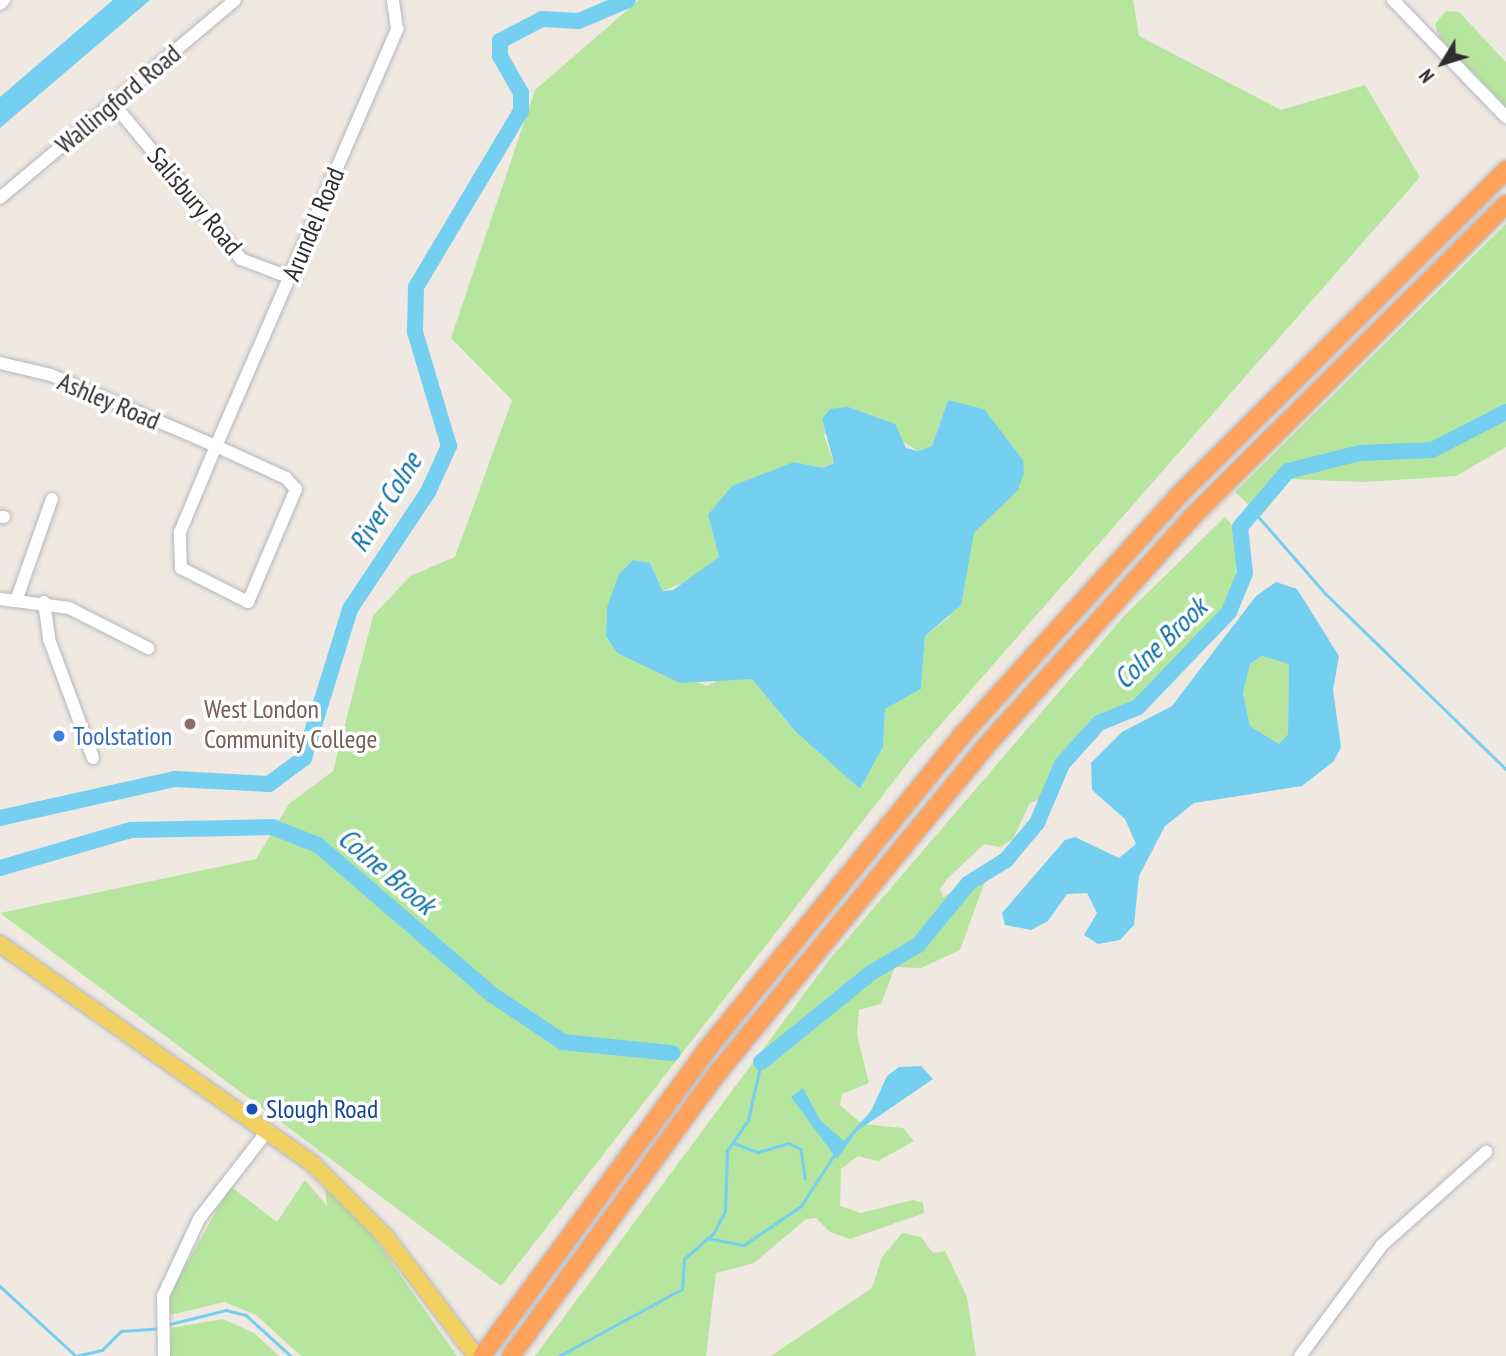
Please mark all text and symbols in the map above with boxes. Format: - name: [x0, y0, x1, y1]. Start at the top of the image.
- north arrow: [1408, 28, 1478, 98]
- street label: Wallingford Road: [49, 38, 187, 160]
- text: N: [1414, 65, 1439, 87]
- street label: Salisbury Road: [141, 141, 249, 261]
- street label: Arundel Road: [275, 163, 351, 285]
- street label: Ashley Road: [53, 365, 165, 437]
- water label: River Colne: [342, 446, 428, 558]
- water label: Colne Brook: [1106, 590, 1214, 696]
- place label: West London Community College: [204, 693, 378, 754]
- marker: West London Community College: [182, 716, 198, 732]
- place label: Toolstation: [73, 720, 172, 752]
- marker: Toolstation: [51, 728, 67, 744]
- water label: Colne Brook: [332, 821, 442, 921]
- place label: Slough Road: [266, 1093, 378, 1125]
- marker: Slough Road: [244, 1101, 260, 1117]

